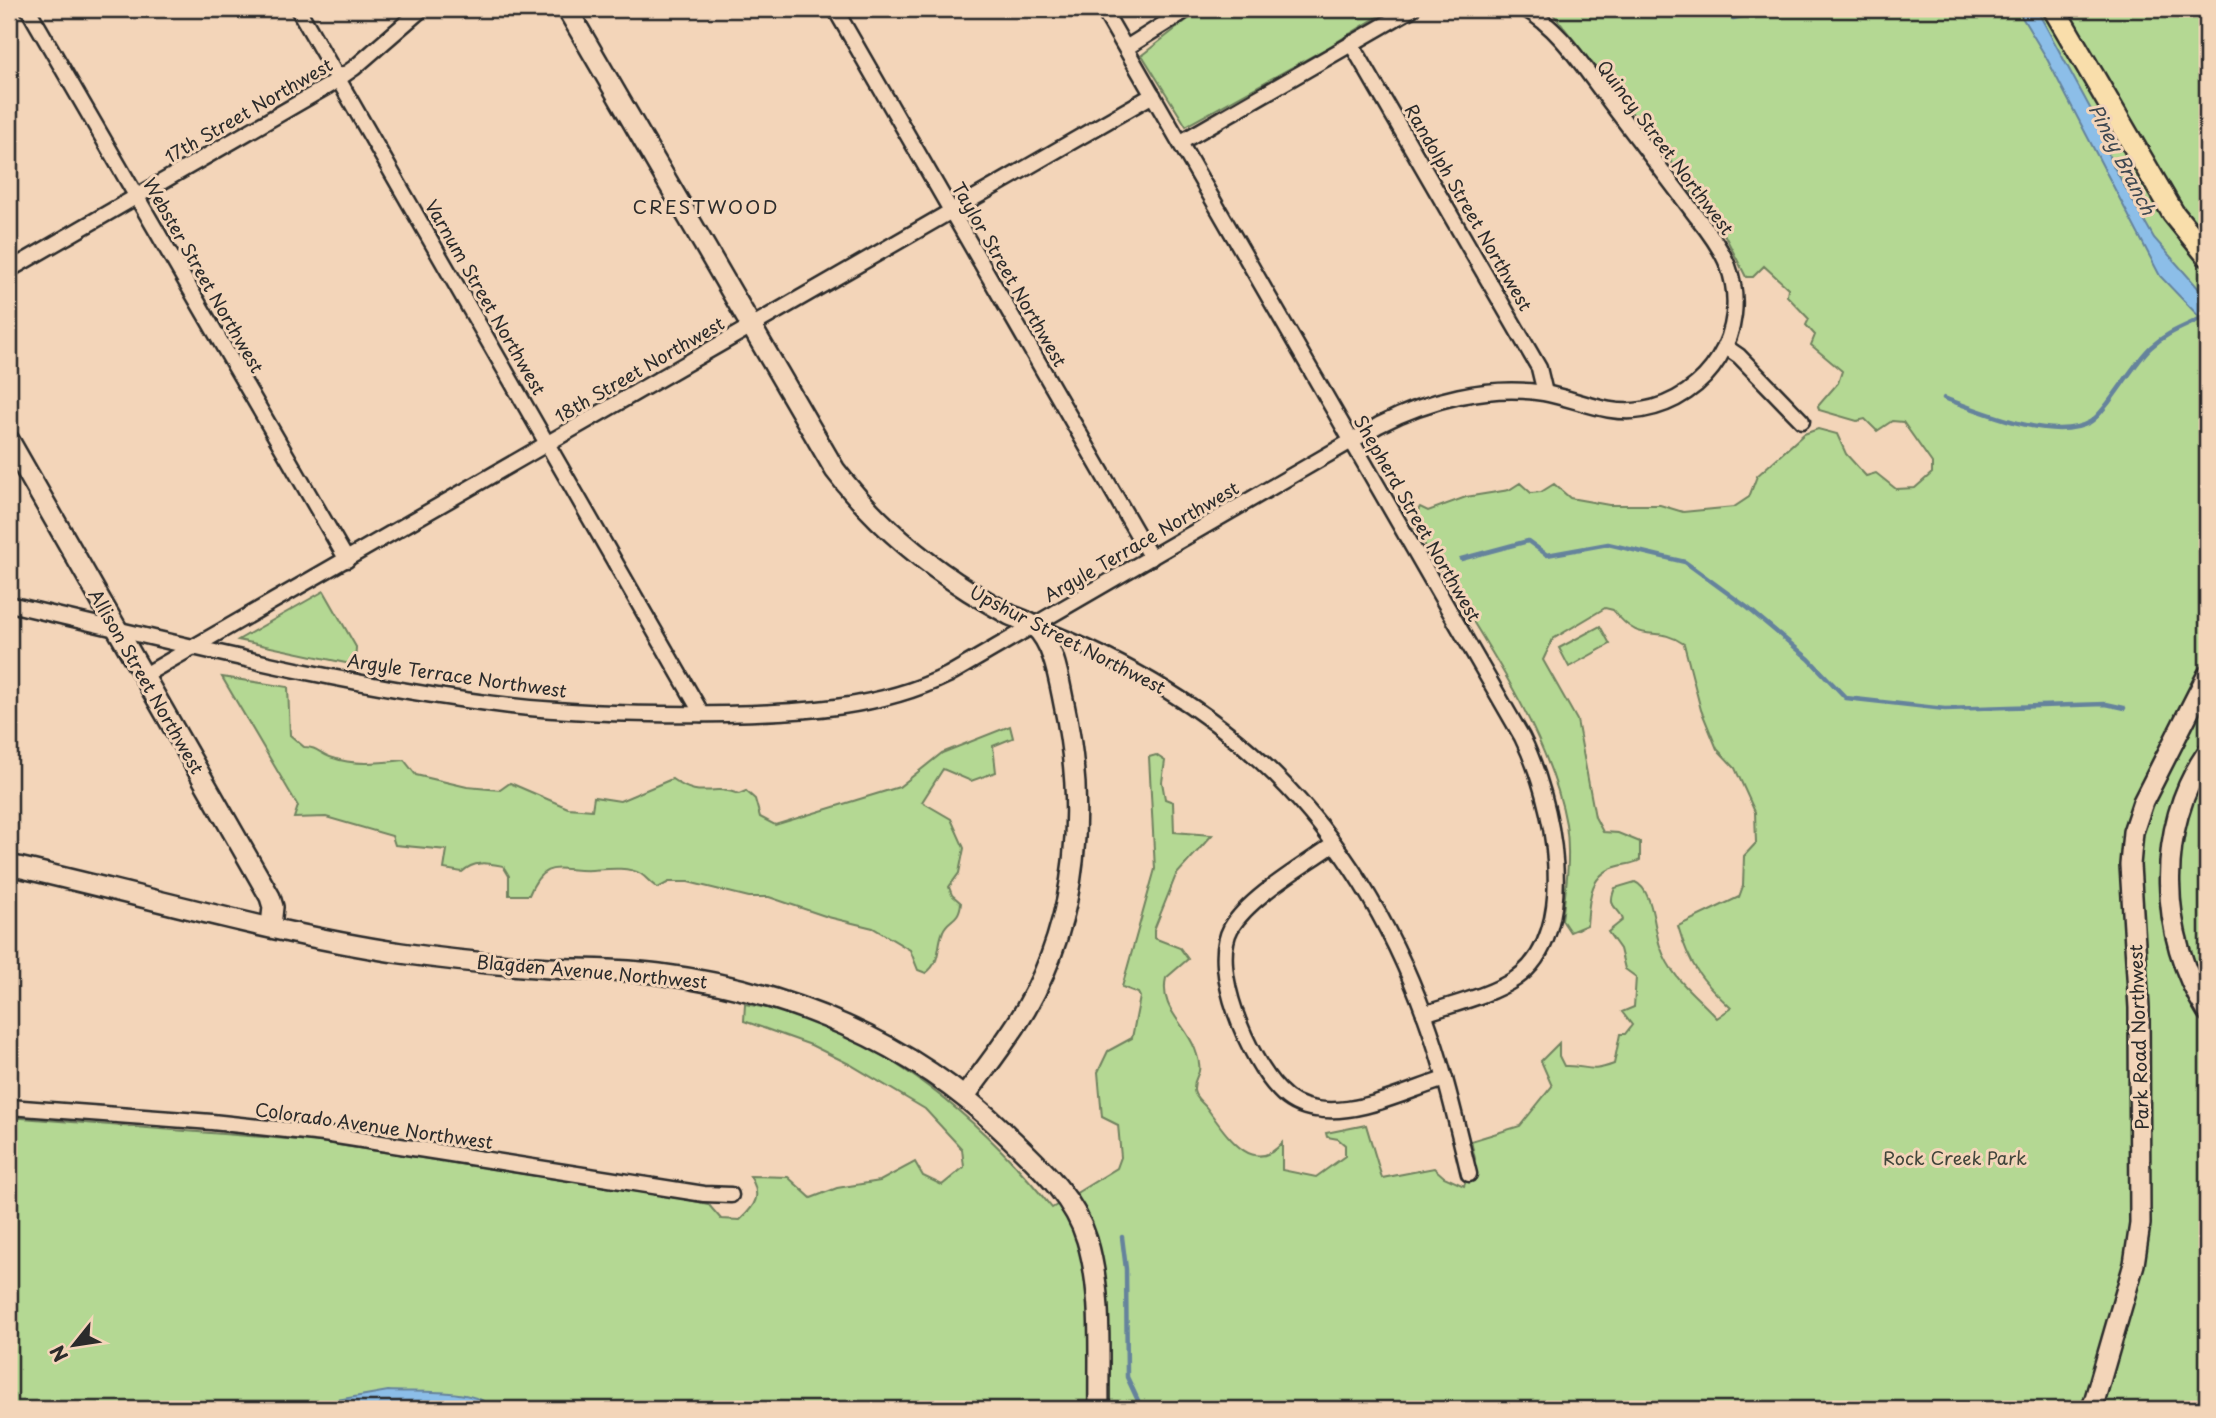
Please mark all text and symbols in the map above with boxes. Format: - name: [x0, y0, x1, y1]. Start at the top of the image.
- street label: 17th Street Northwest: [159, 51, 337, 169]
- street label: Quincy Street Northwest: [1591, 54, 1741, 240]
- street label: Randolph Street Northwest: [1398, 98, 1540, 316]
- water label: Piney Branch: [2083, 99, 2163, 220]
- street label: Webster Street Northwest: [137, 172, 271, 378]
- street label: Taylor Street Northwest: [946, 176, 1074, 372]
- district label: CRESTWOOD: [633, 192, 779, 220]
- street label: Varnum Street Northwest: [419, 194, 553, 400]
- street label: 18th Street Northwest: [549, 309, 729, 429]
- street label: Shepherd Street Northwest: [1348, 410, 1488, 626]
- street label: Argyle Terrace Northwest: [1038, 474, 1244, 608]
- street label: Upshur Street Northwest: [965, 578, 1171, 700]
- street label: Allison Street Northwest: [83, 583, 211, 779]
- street label: Argyle Terrace Northwest: [346, 646, 568, 704]
- street label: Park Road Northwest: [2121, 944, 2155, 1130]
- street label: Blagden Avenue Northwest: [476, 947, 708, 995]
- street label: Colorado Avenue Northwest: [253, 1095, 495, 1155]
- park label: Rock Creek Park: [1883, 1144, 2027, 1171]
- north arrow: [38, 1310, 108, 1380]
- text: N: [43, 1340, 74, 1368]

